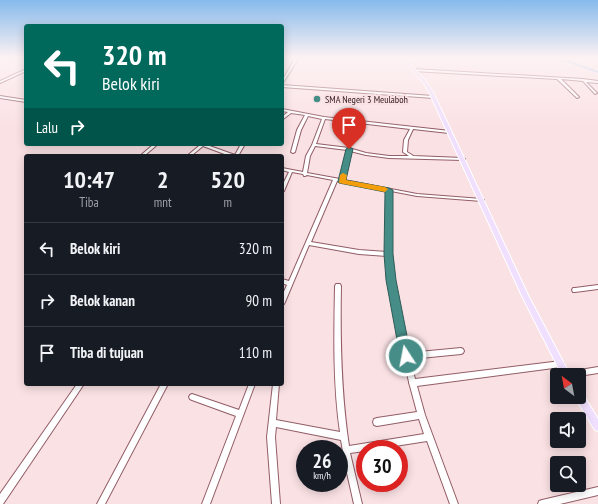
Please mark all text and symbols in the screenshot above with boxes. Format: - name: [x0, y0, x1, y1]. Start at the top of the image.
- text: 320 m: [102, 36, 166, 73]
- icon: left: [36, 40, 88, 92]
- text: Belok kiri: [102, 72, 160, 95]
- place label: SMA Negeri 3 Meulaboh: [325, 93, 408, 106]
- marker: SMA Negeri 3 Meulaboh: [312, 94, 322, 104]
- pin: [332, 108, 366, 149]
- icon: arrive: [338, 114, 360, 136]
- icon: right: [66, 116, 88, 138]
- text: Lalu: [36, 118, 58, 137]
- text: 10:47: [63, 164, 115, 195]
- text: 2: [157, 164, 168, 195]
- text: 520: [211, 164, 245, 195]
- text: Tiba: [79, 194, 99, 211]
- text: mnt: [154, 194, 172, 211]
- text: m: [224, 194, 232, 211]
- icon: left: [36, 238, 58, 260]
- text: Belok kiri: [70, 239, 120, 258]
- text: 320 m: [239, 239, 272, 258]
- icon: right: [36, 290, 58, 312]
- text: Belok kanan: [70, 291, 135, 310]
- text: 90 m: [246, 291, 272, 310]
- position arrow: [385, 335, 427, 377]
- icon: arrive: [36, 342, 58, 364]
- text: Tiba di tujuan: [70, 343, 144, 362]
- text: 110 m: [239, 343, 272, 362]
- north arrow: [550, 368, 586, 404]
- map controls: [550, 368, 586, 492]
- button: sound: [550, 412, 586, 448]
- speed limit sign: 30: [356, 440, 408, 492]
- text: 26: [312, 448, 332, 474]
- button: search: [550, 456, 586, 492]
- text: km/h: [313, 469, 331, 482]

